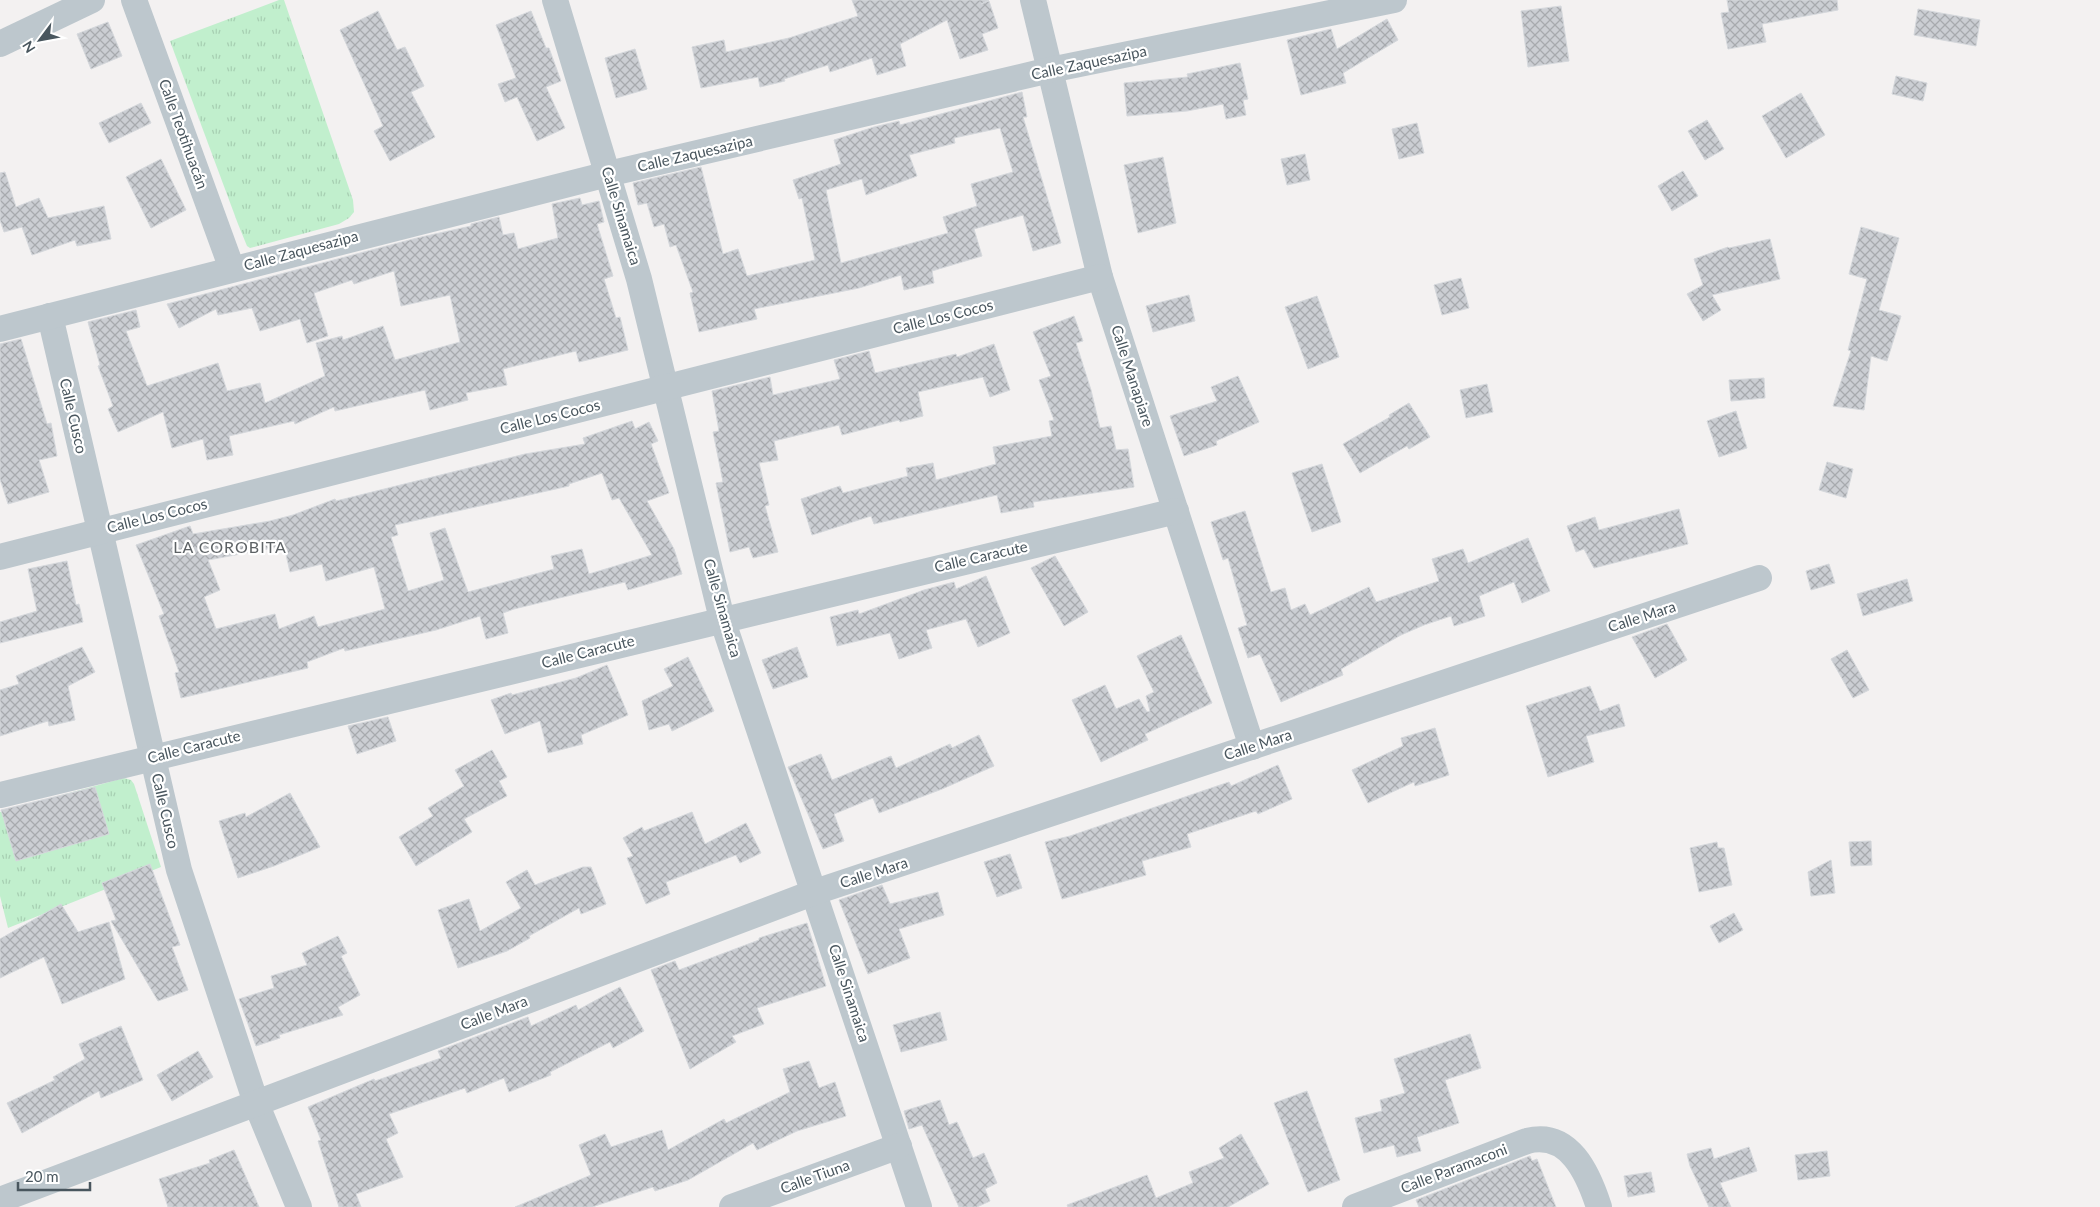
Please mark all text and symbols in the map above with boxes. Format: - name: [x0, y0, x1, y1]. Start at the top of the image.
- north arrow: [15, 15, 65, 65]
- text: N: [18, 38, 39, 56]
- street label: Calle Zaquesazipa: [1029, 41, 1148, 83]
- street label: Calle Teotihuacán: [156, 76, 212, 191]
- street label: Calle Zaquesazipa: [635, 131, 754, 175]
- street label: Calle Sinamaica: [598, 164, 645, 267]
- street label: Calle Zaquesazipa: [242, 226, 360, 274]
- street label: Calle Los Cocos: [891, 295, 995, 337]
- street label: Calle Manapiare: [1108, 323, 1158, 429]
- street label: Calle Cusco: [57, 376, 91, 455]
- street label: Calle Los Cocos: [498, 395, 602, 437]
- street label: Calle Los Cocos: [105, 494, 209, 536]
- district label: LA COROBITA: [173, 537, 287, 556]
- street label: Calle Caracute: [932, 537, 1029, 576]
- street label: Calle Sinamaica: [700, 556, 746, 659]
- street label: Calle Mara: [1605, 597, 1678, 635]
- street label: Calle Caracute: [539, 631, 636, 671]
- street label: Calle Mara: [1221, 725, 1294, 763]
- street label: Calle Caracute: [145, 726, 242, 766]
- street label: Calle Cusco: [149, 771, 183, 850]
- street label: Calle Mara: [837, 853, 910, 891]
- street label: Calle Sinamaica: [826, 941, 874, 1044]
- street label: Calle Mara: [458, 991, 530, 1033]
- street label: Calle Paramaconi: [1398, 1139, 1509, 1197]
- street label: Calle Tiuna: [778, 1155, 852, 1197]
- scale bar: [18, 1160, 90, 1192]
- text: 20 m: [25, 1167, 59, 1185]

